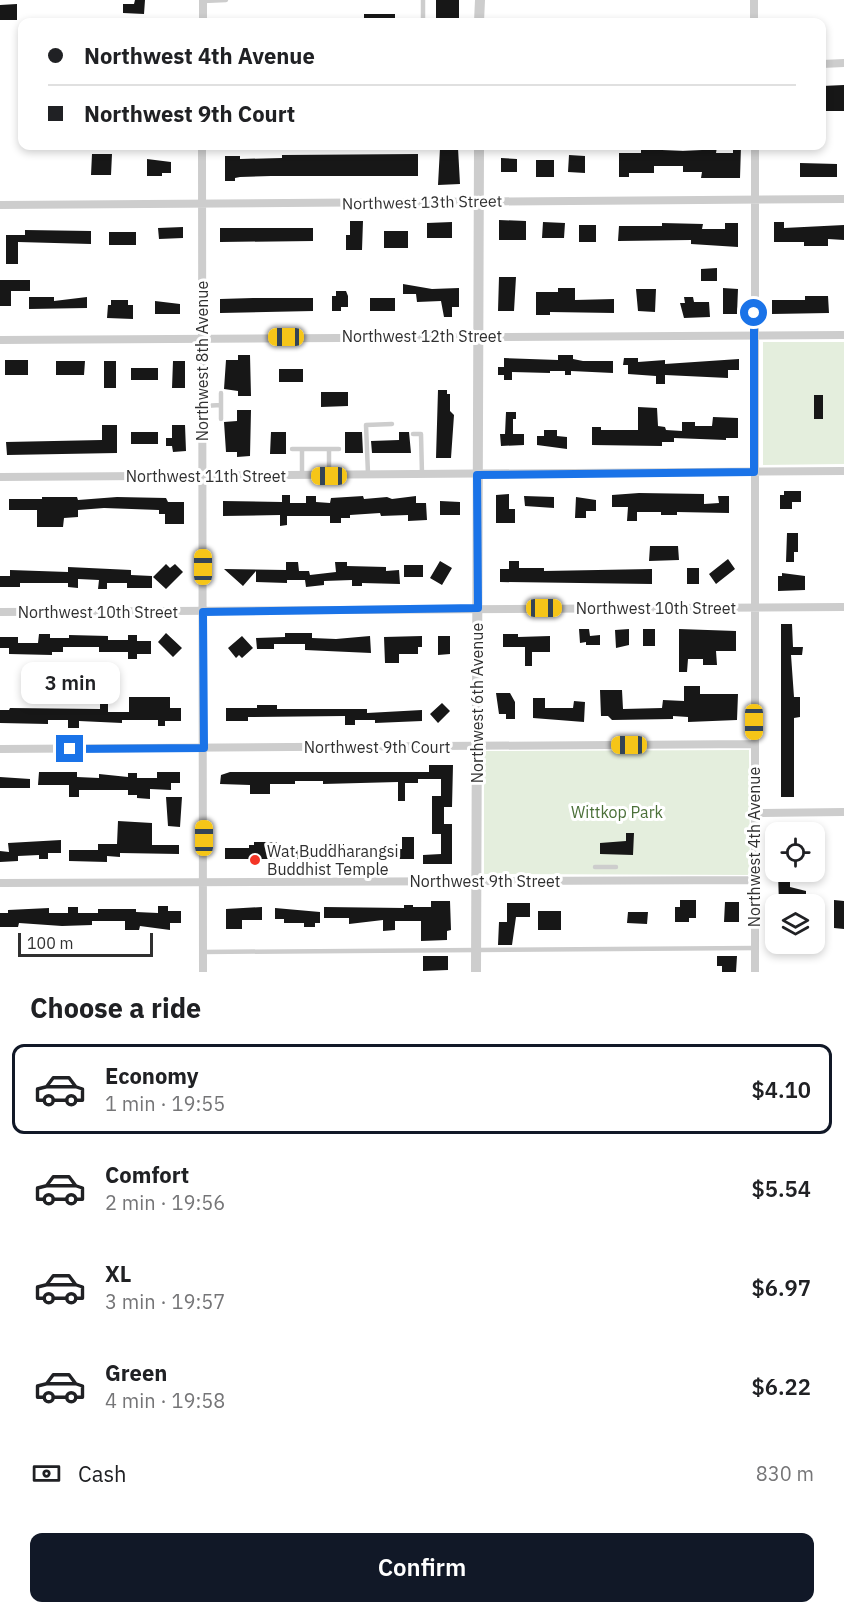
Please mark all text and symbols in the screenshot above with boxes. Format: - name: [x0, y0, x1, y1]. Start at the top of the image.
- text: Northwest 4th Avenue: [84, 41, 315, 70]
- text: Northwest 9th Court: [84, 99, 295, 128]
- street label: Northwest 13th Street: [342, 191, 502, 213]
- street label: Northwest 8th Avenue: [192, 281, 212, 441]
- route start: [740, 299, 767, 326]
- street label: Northwest 12th Street: [342, 326, 502, 346]
- car: [268, 328, 304, 346]
- street label: Northwest 11th Street: [126, 466, 286, 486]
- car: [311, 467, 347, 485]
- car: [194, 549, 212, 585]
- street label: Northwest 10th Street: [576, 598, 736, 618]
- car: [526, 599, 562, 617]
- street label: Northwest 10th Street: [18, 602, 178, 622]
- street label: Northwest 6th Avenue: [467, 623, 487, 783]
- callout: 3 min: [20, 662, 119, 704]
- text: 3 min: [45, 669, 96, 696]
- car: [745, 704, 763, 740]
- route end: [56, 735, 83, 762]
- car: [611, 736, 647, 754]
- street label: Northwest 9th Court: [304, 737, 450, 757]
- street label: Northwest 4th Avenue: [744, 767, 764, 927]
- park label: Wittkop Park: [571, 802, 664, 822]
- car: [195, 820, 213, 856]
- map controls: [765, 822, 825, 954]
- button: locate: [765, 822, 825, 882]
- place label: Wat Buddharangsi Buddhist Temple: [267, 841, 398, 879]
- marker: Wat Buddharangsi Buddhist Temple: [248, 853, 262, 867]
- street label: Northwest 9th Street: [410, 871, 560, 891]
- button: layers: [765, 894, 825, 954]
- scale bar: [18, 930, 153, 958]
- text: 100 m: [27, 933, 74, 953]
- text: Choose a ride: [30, 990, 201, 1025]
- text: Economy: [105, 1061, 199, 1090]
- icon: car: [33, 1062, 87, 1116]
- text: $4.10: [752, 1075, 811, 1104]
- text: 1 min · 19:55: [105, 1090, 225, 1117]
- text: Comfort: [105, 1160, 189, 1189]
- icon: car: [33, 1161, 87, 1215]
- text: $5.54: [752, 1174, 811, 1203]
- text: 2 min · 19:56: [105, 1189, 225, 1216]
- text: XL: [105, 1259, 131, 1288]
- icon: car: [33, 1260, 87, 1314]
- text: $6.97: [752, 1273, 811, 1302]
- text: 3 min · 19:57: [105, 1288, 225, 1315]
- text: Green: [105, 1358, 167, 1387]
- icon: car: [33, 1359, 87, 1413]
- text: $6.22: [752, 1372, 811, 1401]
- text: 4 min · 19:58: [105, 1387, 225, 1414]
- icon: cash: [30, 1457, 63, 1490]
- text: Cash: [78, 1459, 127, 1488]
- text: 830 m: [756, 1460, 814, 1487]
- button: Confirm: [30, 1533, 814, 1602]

